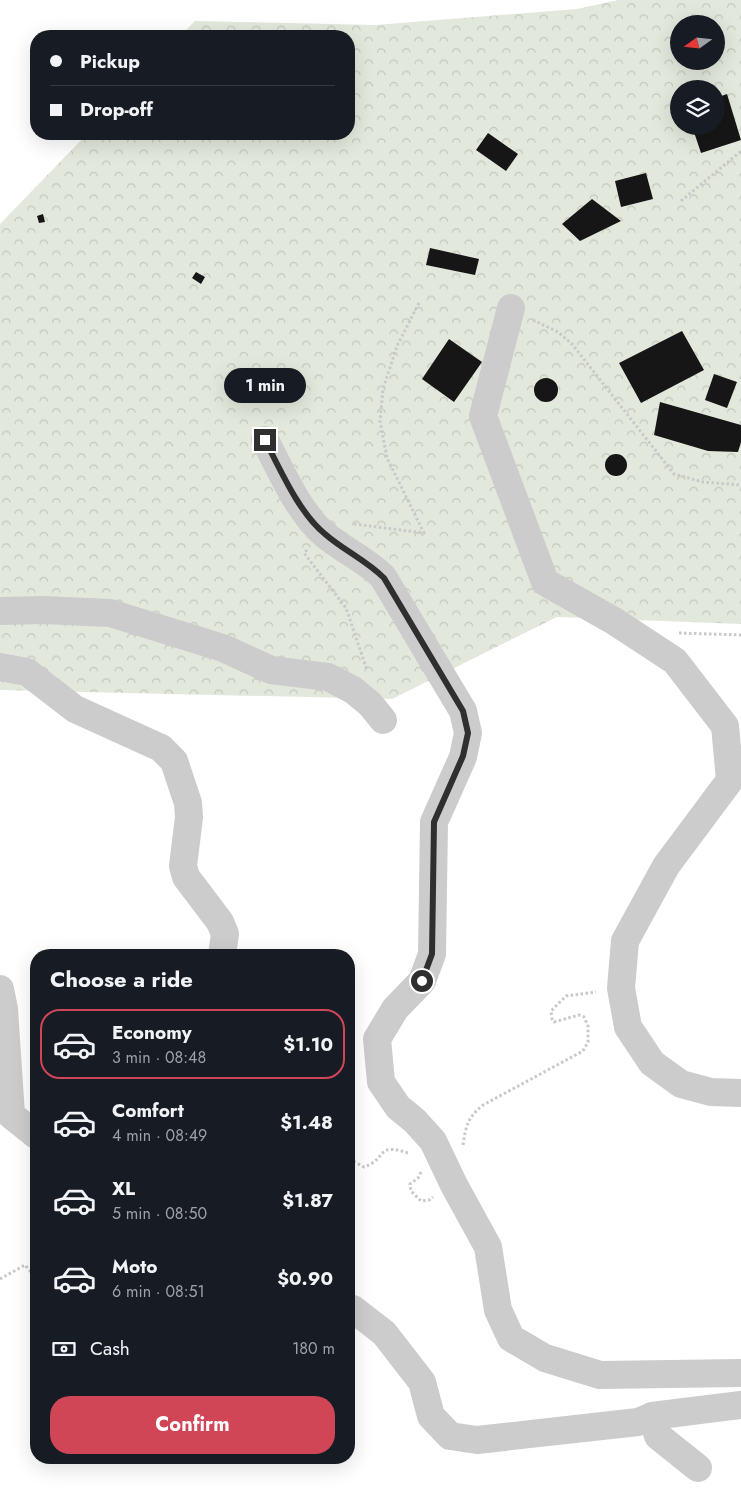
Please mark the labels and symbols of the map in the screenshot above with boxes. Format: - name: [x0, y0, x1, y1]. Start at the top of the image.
- north arrow: [670, 15, 725, 70]
- callout: 1 min: [224, 368, 306, 402]
- route end: [254, 429, 276, 451]
- route start: [411, 970, 433, 992]

